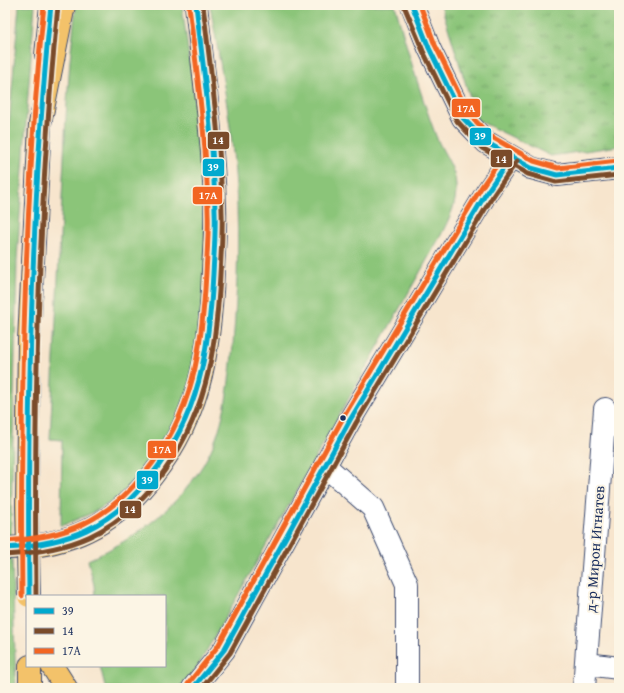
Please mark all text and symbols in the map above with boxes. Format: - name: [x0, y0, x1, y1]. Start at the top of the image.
- line badge: 17А: [451, 98, 481, 118]
- text: 17А: [457, 100, 475, 116]
- line badge: 39: [469, 127, 492, 146]
- text: 39: [474, 128, 486, 144]
- line badge: 14: [207, 131, 230, 150]
- text: 14: [212, 132, 224, 148]
- line badge: 14: [490, 149, 513, 168]
- text: 14: [495, 151, 507, 167]
- line badge: 39: [202, 158, 225, 177]
- text: 39: [207, 159, 219, 175]
- line badge: 17А: [192, 186, 223, 205]
- text: 17А: [199, 187, 217, 203]
- unlabelled marker: [338, 413, 348, 423]
- line badge: 17А: [147, 440, 177, 459]
- text: 17А: [153, 441, 171, 457]
- line badge: 39: [136, 470, 159, 490]
- text: 39: [141, 472, 153, 488]
- street label: д-р Мирон Игнатев: [580, 485, 609, 613]
- line badge: 14: [119, 500, 142, 519]
- text: 14: [124, 501, 136, 517]
- legend: [26, 595, 166, 667]
- text: 39: [62, 602, 74, 619]
- text: 14: [62, 622, 74, 639]
- text: 17А: [62, 642, 82, 659]

